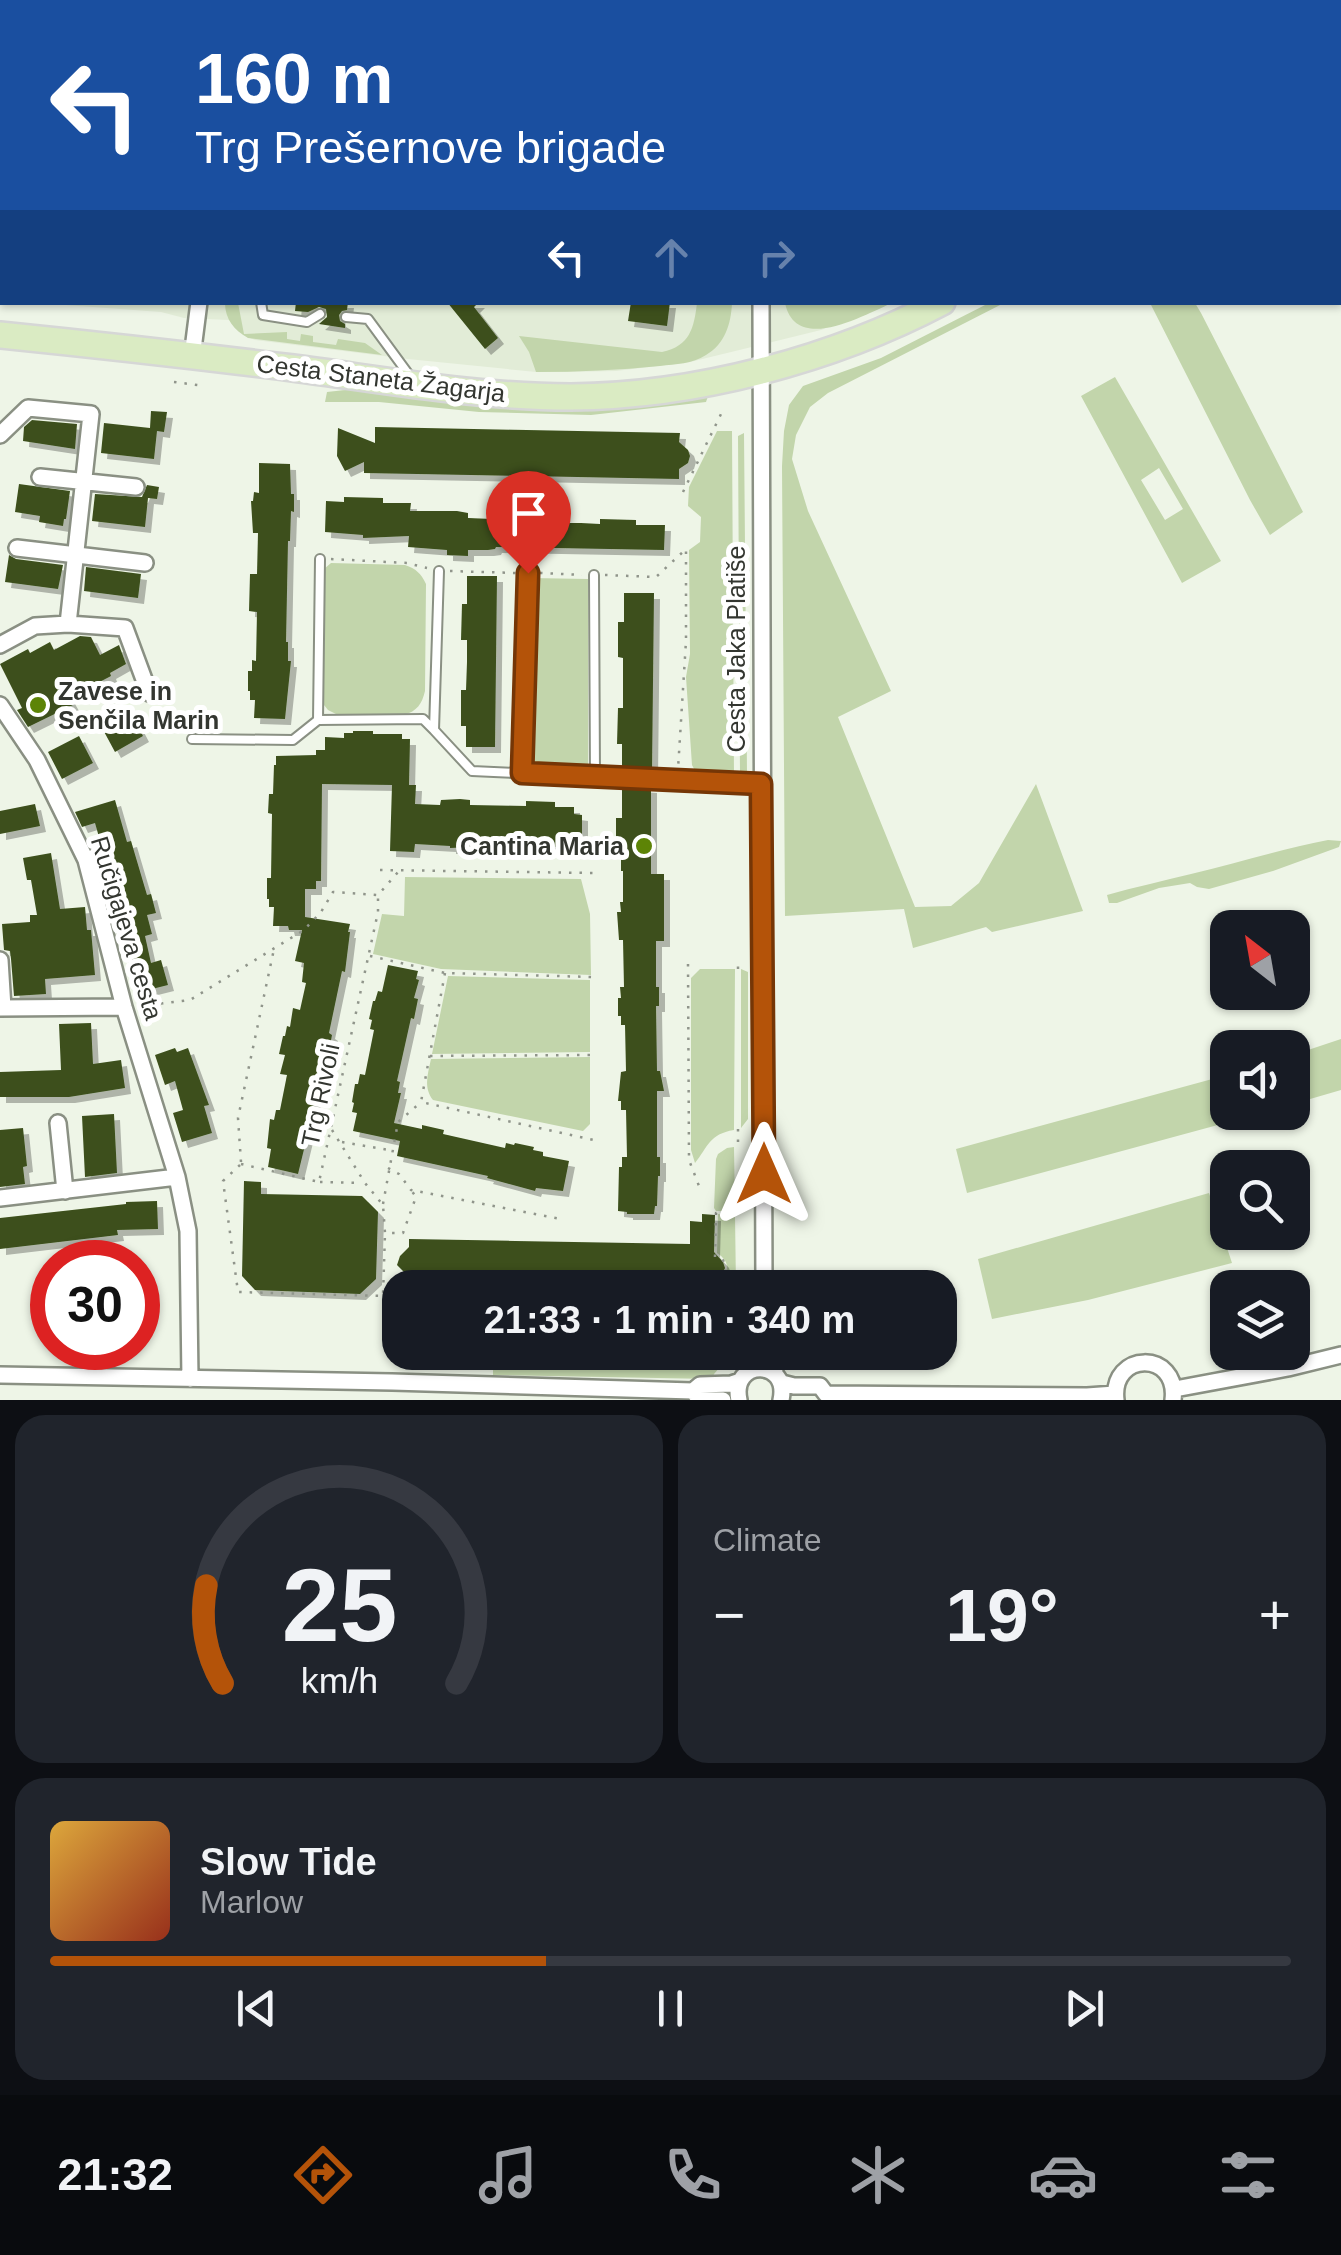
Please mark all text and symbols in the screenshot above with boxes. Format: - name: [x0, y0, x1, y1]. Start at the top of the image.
- icon: left: [30, 40, 160, 170]
- text: 160 m: [195, 40, 393, 118]
- text: Trg Prešernove brigade: [195, 122, 666, 173]
- icon: left: [539, 230, 594, 285]
- icon: ahead: [644, 230, 699, 285]
- icon: right: [749, 230, 804, 285]
- street label: Cesta Staneta Žagarja: [255, 349, 507, 407]
- pin: [486, 471, 571, 574]
- icon: arrive: [501, 486, 556, 541]
- street label: Cesta Jaka Platiše: [722, 545, 750, 753]
- place label: Zavese in Senčila Marin: [58, 677, 219, 734]
- marker: Zavese in Senčila Marin: [27, 694, 49, 716]
- place label: Cantina Maria: [460, 832, 625, 860]
- street label: Ručigajeva cesta: [86, 833, 168, 1023]
- marker: Cantina Maria: [633, 835, 655, 857]
- north arrow: [1210, 910, 1310, 1010]
- map controls: [1210, 910, 1310, 1370]
- button: sound: [1210, 1030, 1310, 1130]
- street label: Trg Rivoli: [295, 1041, 345, 1149]
- position arrow: [712, 1122, 816, 1226]
- button: search: [1210, 1150, 1310, 1250]
- speed limit sign: 30: [30, 1240, 160, 1370]
- button: layers: [1210, 1270, 1310, 1370]
- text: 21:33 · 1 min · 340 m: [484, 1299, 855, 1341]
- text: Climate: [713, 1522, 821, 1558]
- text: 25: [281, 1547, 397, 1663]
- text: 19°: [945, 1573, 1059, 1657]
- text: −: [713, 1584, 745, 1646]
- text: +: [1259, 1584, 1291, 1646]
- text: km/h: [300, 1661, 378, 1701]
- text: Slow Tide: [200, 1841, 377, 1883]
- text: Marlow: [200, 1884, 303, 1920]
- icon: previous: [229, 1981, 284, 2036]
- icon: pause: [643, 1981, 698, 2036]
- icon: next: [1057, 1981, 1112, 2036]
- icon: directions: [288, 2140, 358, 2210]
- icon: music: [473, 2140, 543, 2210]
- icon: phone: [658, 2140, 728, 2210]
- icon: climate: [843, 2140, 913, 2210]
- icon: car: [1028, 2140, 1098, 2210]
- icon: filters: [1213, 2140, 1283, 2210]
- text: 21:32: [58, 2149, 173, 2200]

